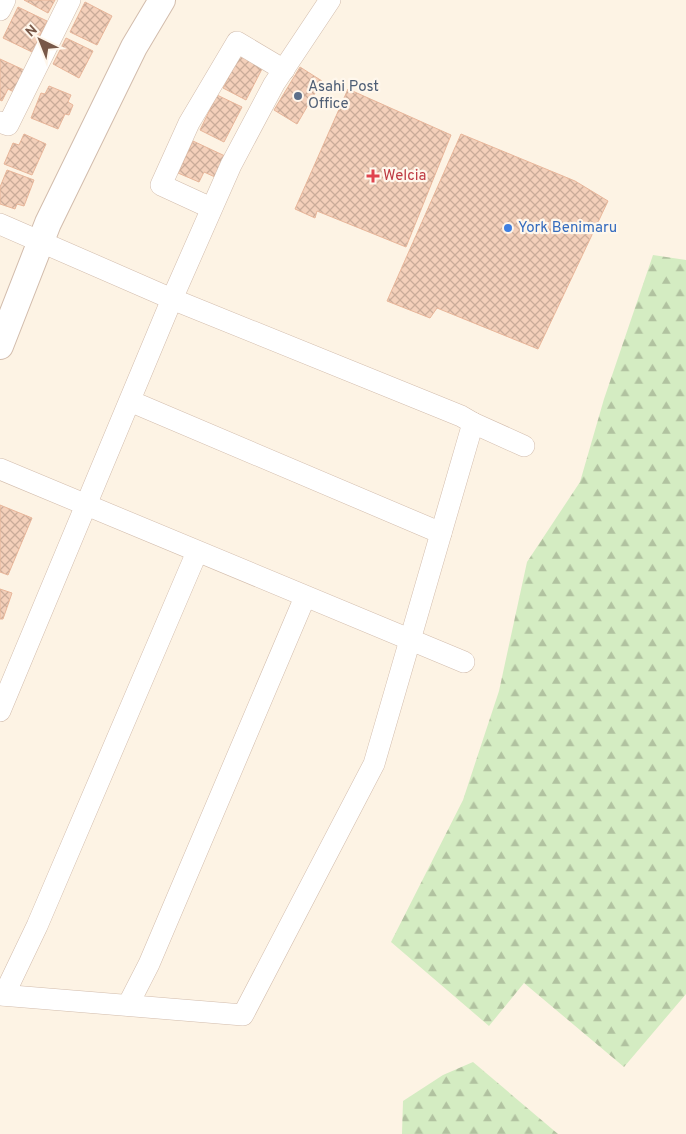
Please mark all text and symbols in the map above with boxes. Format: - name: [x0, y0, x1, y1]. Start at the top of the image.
- north arrow: [15, 15, 65, 65]
- text: N: [23, 22, 42, 41]
- place label: Asahi Post Office: [308, 78, 379, 114]
- marker: Asahi Post Office: [292, 90, 304, 102]
- place label: Welcia: [383, 167, 427, 186]
- marker: Welcia: [367, 170, 379, 182]
- place label: York Benimaru: [518, 219, 617, 238]
- marker: York Benimaru: [502, 222, 514, 234]

